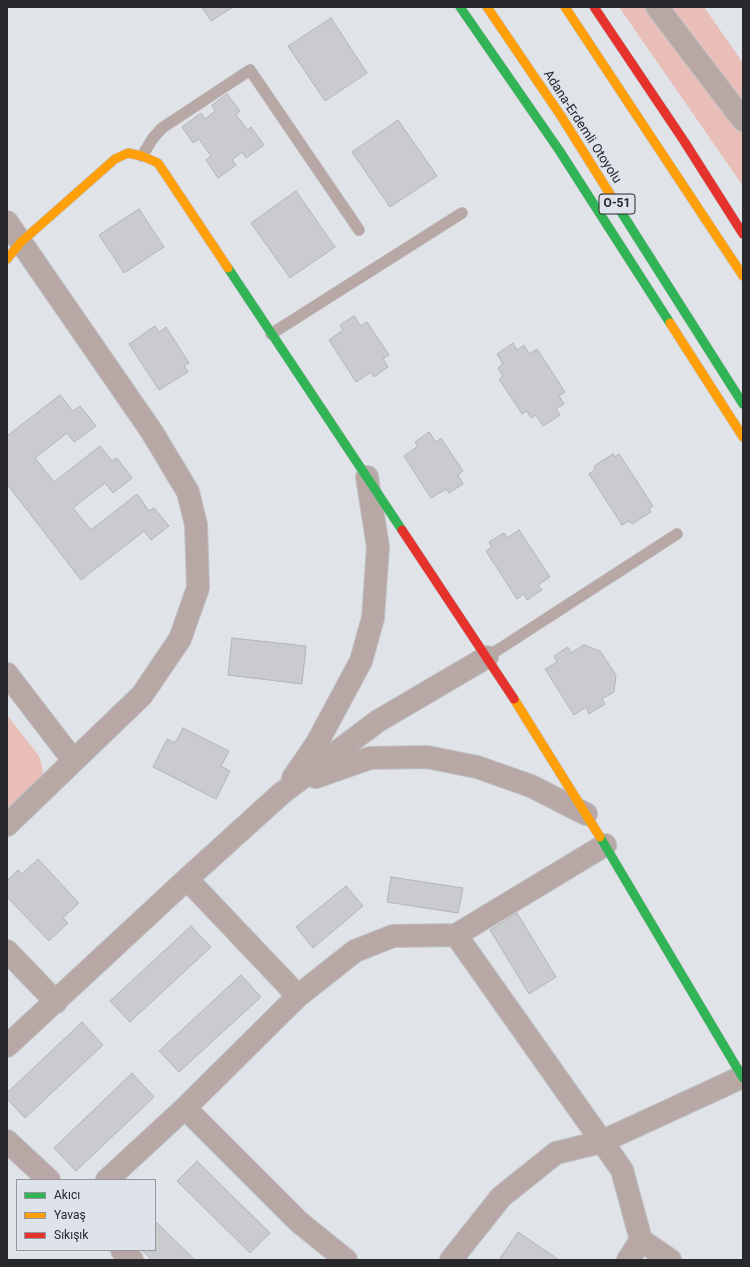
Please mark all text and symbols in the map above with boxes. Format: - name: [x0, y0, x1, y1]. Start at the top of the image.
- street label: Adana-Erdemli Otoyolu: [540, 68, 624, 186]
- road number: O-51: [599, 194, 635, 214]
- legend: [16, 1179, 156, 1251]
- text: Akıcı: [54, 1188, 80, 1202]
- text: Yavaş: [54, 1208, 86, 1222]
- text: Sıkışık: [54, 1228, 88, 1242]

